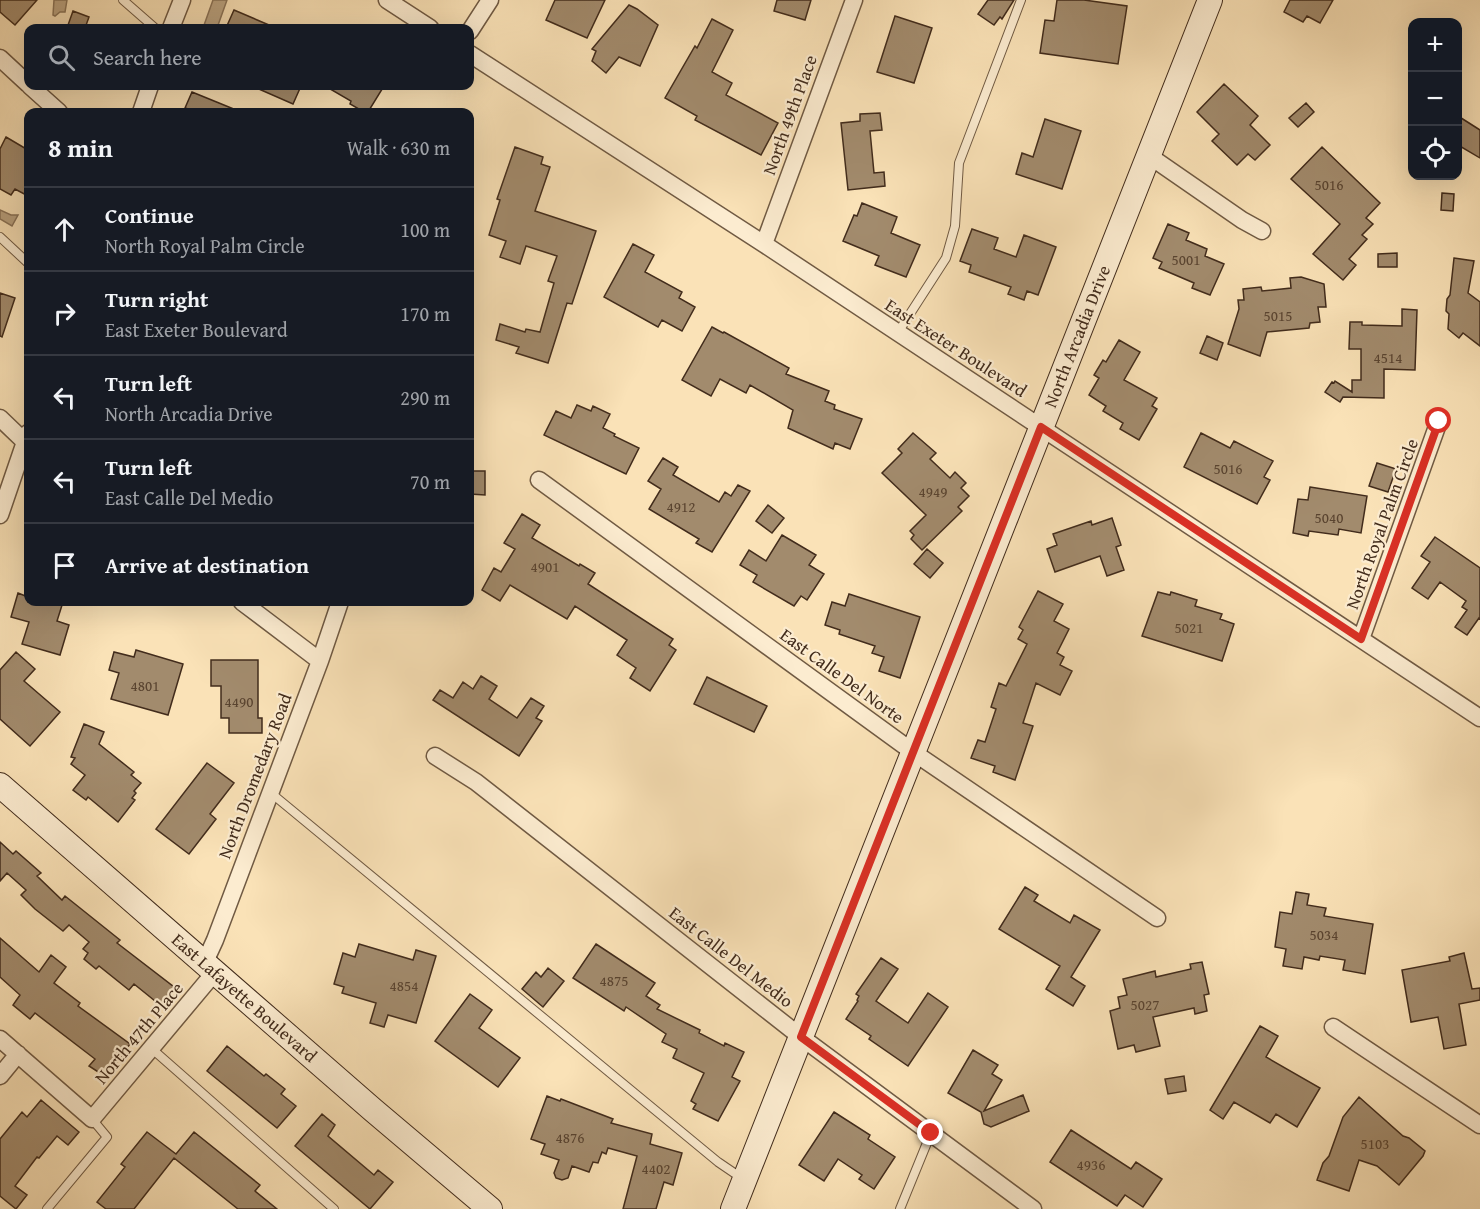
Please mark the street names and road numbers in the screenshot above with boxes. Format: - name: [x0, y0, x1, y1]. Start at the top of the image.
- street label: North 49th Place: [755, 51, 824, 179]
- street label: North Arcadia Drive: [1037, 261, 1117, 411]
- street label: East Exeter Boulevard: [880, 292, 1033, 404]
- street label: North Royal Palm Circle: [1338, 435, 1425, 613]
- street label: East Calle Del Norte: [775, 621, 910, 730]
- street label: North Dromedary Road: [211, 689, 299, 863]
- street label: East Calle Del Medio: [663, 899, 799, 1014]
- street label: East Lafayette Boulevard: [166, 926, 324, 1069]
- street label: North 47th Place: [88, 976, 190, 1090]

